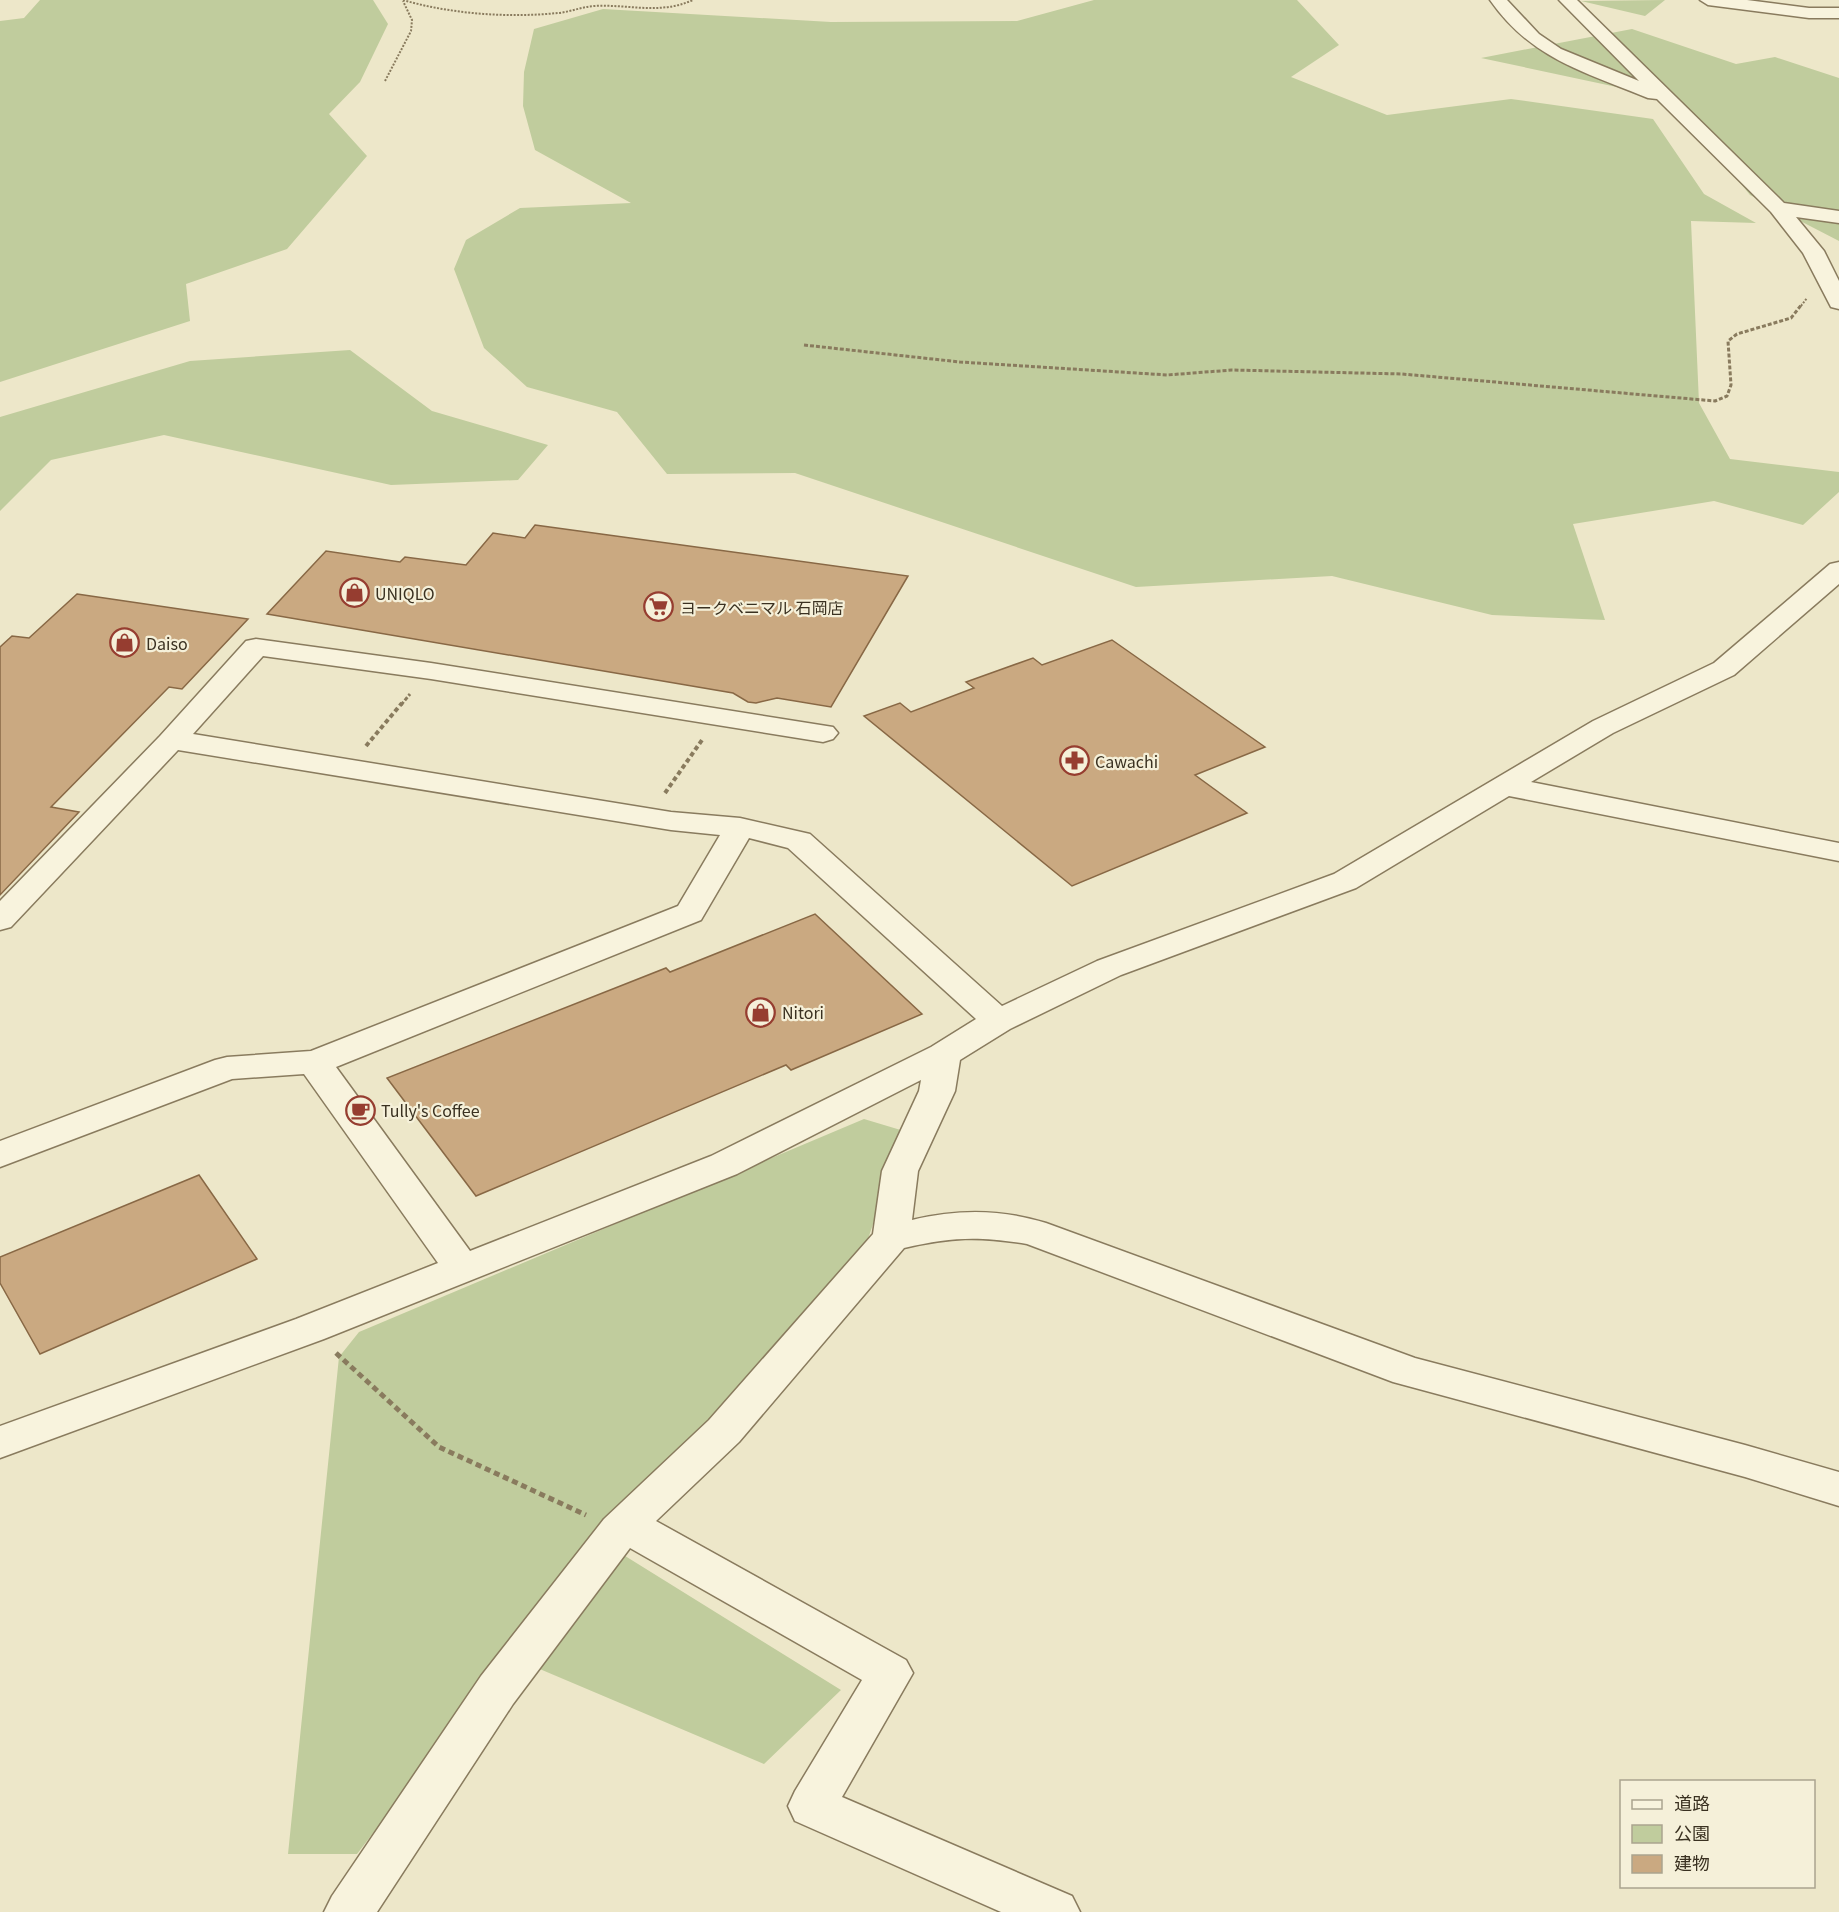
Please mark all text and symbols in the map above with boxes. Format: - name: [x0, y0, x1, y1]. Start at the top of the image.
- shop icon: UNIQLO: [338, 577, 370, 609]
- place label: UNIQLO: [375, 581, 435, 605]
- supermarket icon: ヨークベニマル 石岡店: [643, 591, 675, 623]
- place label: ヨークベニマル 石岡店: [680, 595, 844, 619]
- shop icon: Daiso: [109, 627, 141, 659]
- place label: Daiso: [146, 631, 188, 655]
- pharmacy icon: Cawachi: [1058, 745, 1090, 777]
- place label: Cawachi: [1095, 749, 1158, 773]
- shop icon: Nitori: [745, 996, 777, 1028]
- place label: Nitori: [782, 1000, 824, 1024]
- cafe icon: Tully's Coffee: [344, 1094, 376, 1126]
- place label: Tully's Coffee: [381, 1098, 480, 1122]
- legend: [1620, 1780, 1815, 1888]
- text: 道路: [1674, 1789, 1710, 1815]
- text: 公園: [1674, 1819, 1710, 1845]
- text: 建物: [1674, 1849, 1710, 1875]

